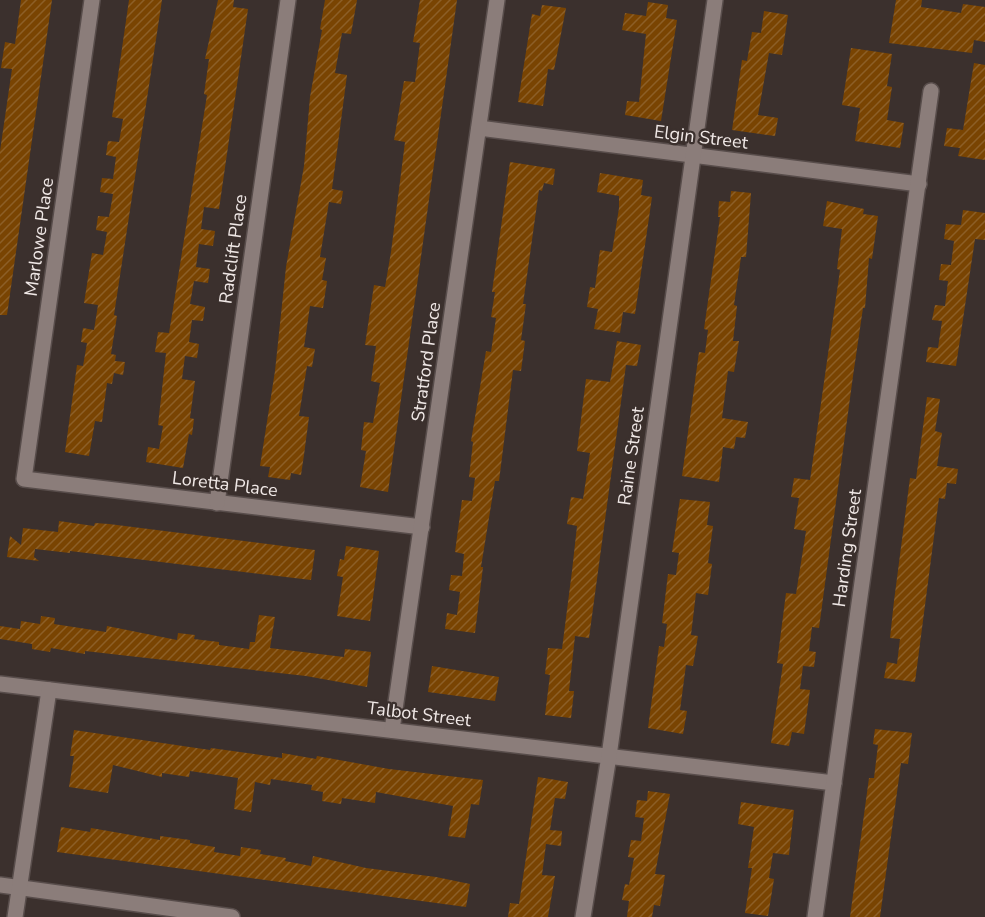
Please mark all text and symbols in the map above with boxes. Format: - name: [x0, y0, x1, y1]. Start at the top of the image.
- street label: Elgin Street: [653, 119, 750, 155]
- street label: Marlowe Place: [19, 176, 59, 298]
- street label: Radclift Place: [213, 193, 253, 305]
- street label: Stratford Place: [406, 301, 446, 423]
- street label: Raine Street: [612, 404, 650, 507]
- street label: Loretta Place: [171, 466, 279, 502]
- street label: Harding Street: [827, 487, 867, 608]
- street label: Talbot Street: [366, 696, 473, 732]

